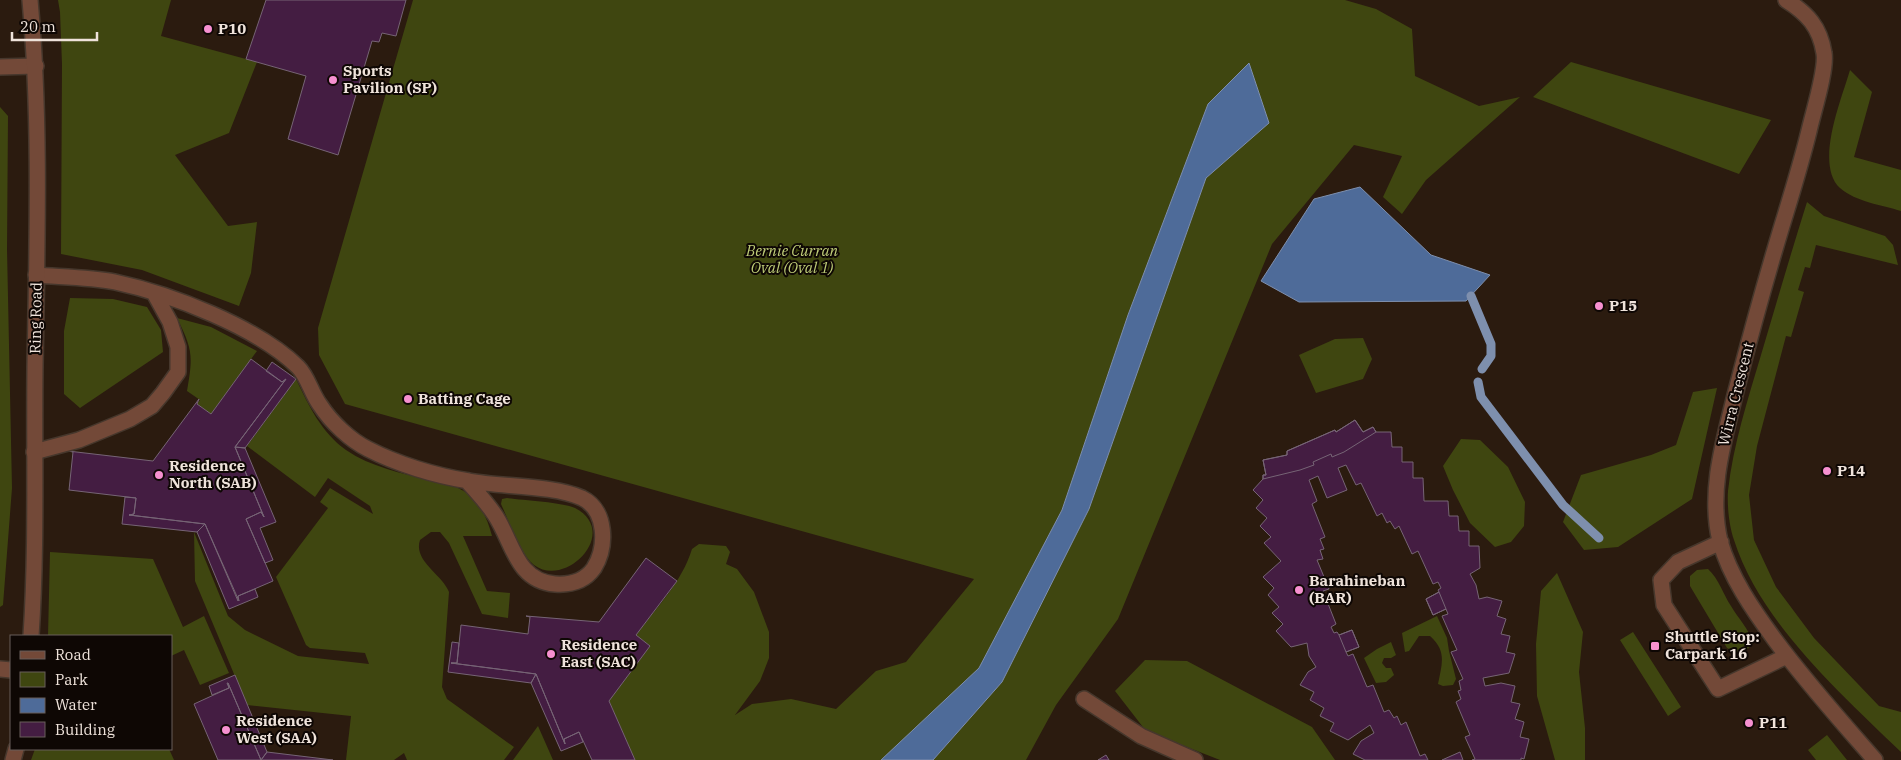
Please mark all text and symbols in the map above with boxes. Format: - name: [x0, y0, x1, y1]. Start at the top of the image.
- scale bar: [12, 10, 98, 42]
- text: 20 m: [20, 17, 56, 36]
- place label: P10: [218, 19, 246, 38]
- marker: P10: [202, 23, 214, 35]
- place label: Sports Pavilion (SP): [343, 61, 437, 97]
- marker: Sports Pavilion (SP): [327, 74, 339, 86]
- park label: Bernie Curran Oval (Oval 1): [745, 241, 839, 277]
- street label: Ring Road: [25, 282, 46, 354]
- place label: P15: [1609, 296, 1637, 315]
- marker: P15: [1593, 300, 1605, 312]
- street label: Wirra Crescent: [1713, 340, 1758, 448]
- place label: Batting Cage: [418, 389, 511, 408]
- marker: Batting Cage: [402, 393, 414, 405]
- place label: Residence North (SAB): [169, 456, 257, 492]
- place label: P14: [1837, 461, 1865, 480]
- marker: P14: [1821, 465, 1833, 477]
- marker: Residence North (SAB): [153, 469, 165, 481]
- place label: Barahineban (BAR): [1309, 571, 1405, 607]
- marker: Barahineban (BAR): [1293, 584, 1305, 596]
- place label: Shuttle Stop: Carpark 16: [1665, 627, 1760, 663]
- legend: [10, 635, 172, 750]
- place label: Residence East (SAC): [561, 635, 637, 671]
- marker: Shuttle Stop: Carpark 16: [1649, 640, 1661, 652]
- text: Road: [55, 645, 91, 664]
- marker: Residence East (SAC): [545, 648, 557, 660]
- text: Park: [55, 670, 88, 689]
- text: Water: [55, 695, 97, 714]
- place label: Residence West (SAA): [236, 711, 317, 747]
- place label: P11: [1759, 713, 1787, 732]
- marker: P11: [1743, 717, 1755, 729]
- text: Building: [55, 720, 115, 739]
- marker: Residence West (SAA): [220, 724, 232, 736]

